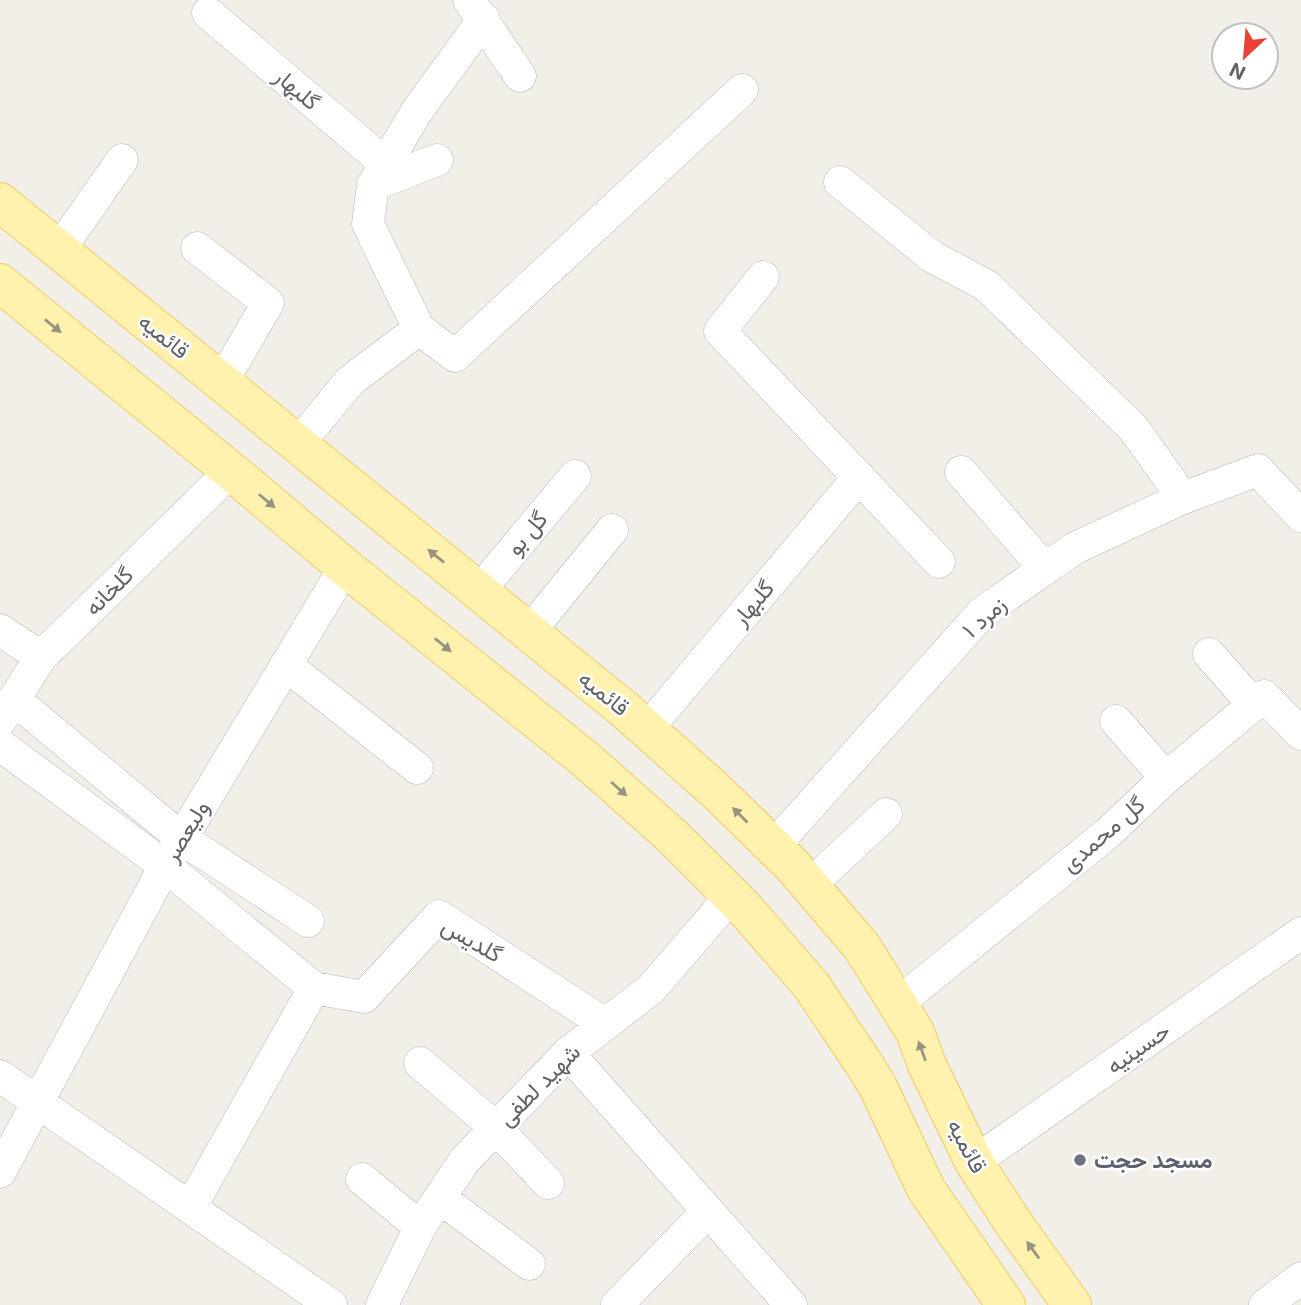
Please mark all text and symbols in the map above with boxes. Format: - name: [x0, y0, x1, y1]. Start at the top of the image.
- north arrow: [1210, 21, 1280, 91]
- text: N: [1226, 57, 1249, 84]
- street label: گلبهار: [267, 61, 325, 117]
- street label: قائمیه: [133, 307, 195, 365]
- one-way arrow: [44, 319, 62, 333]
- one-way arrow: [258, 493, 276, 509]
- street label: گل بو: [500, 505, 554, 561]
- one-way arrow: [428, 549, 446, 564]
- street label: گلخانه: [79, 561, 139, 621]
- street label: گلبهار: [725, 575, 781, 633]
- street label: زمرد ۱: [956, 590, 1012, 645]
- one-way arrow: [434, 638, 452, 653]
- street label: قائمیه: [573, 664, 635, 722]
- one-way arrow: [611, 781, 628, 796]
- street label: گل محمدی: [1055, 790, 1151, 878]
- street label: ولیعصر: [156, 795, 216, 868]
- one-way arrow: [732, 806, 749, 823]
- street label: گلدیس: [437, 912, 507, 968]
- street label: حسینیه: [1101, 1016, 1175, 1080]
- street label: شهید لطفی: [492, 1038, 587, 1133]
- one-way arrow: [917, 1041, 928, 1062]
- street label: قائمیه: [941, 1114, 993, 1178]
- place label: مسجد حجت: [1094, 1146, 1212, 1174]
- marker: مسجد حجت: [1072, 1152, 1088, 1168]
- one-way arrow: [1026, 1240, 1040, 1259]

